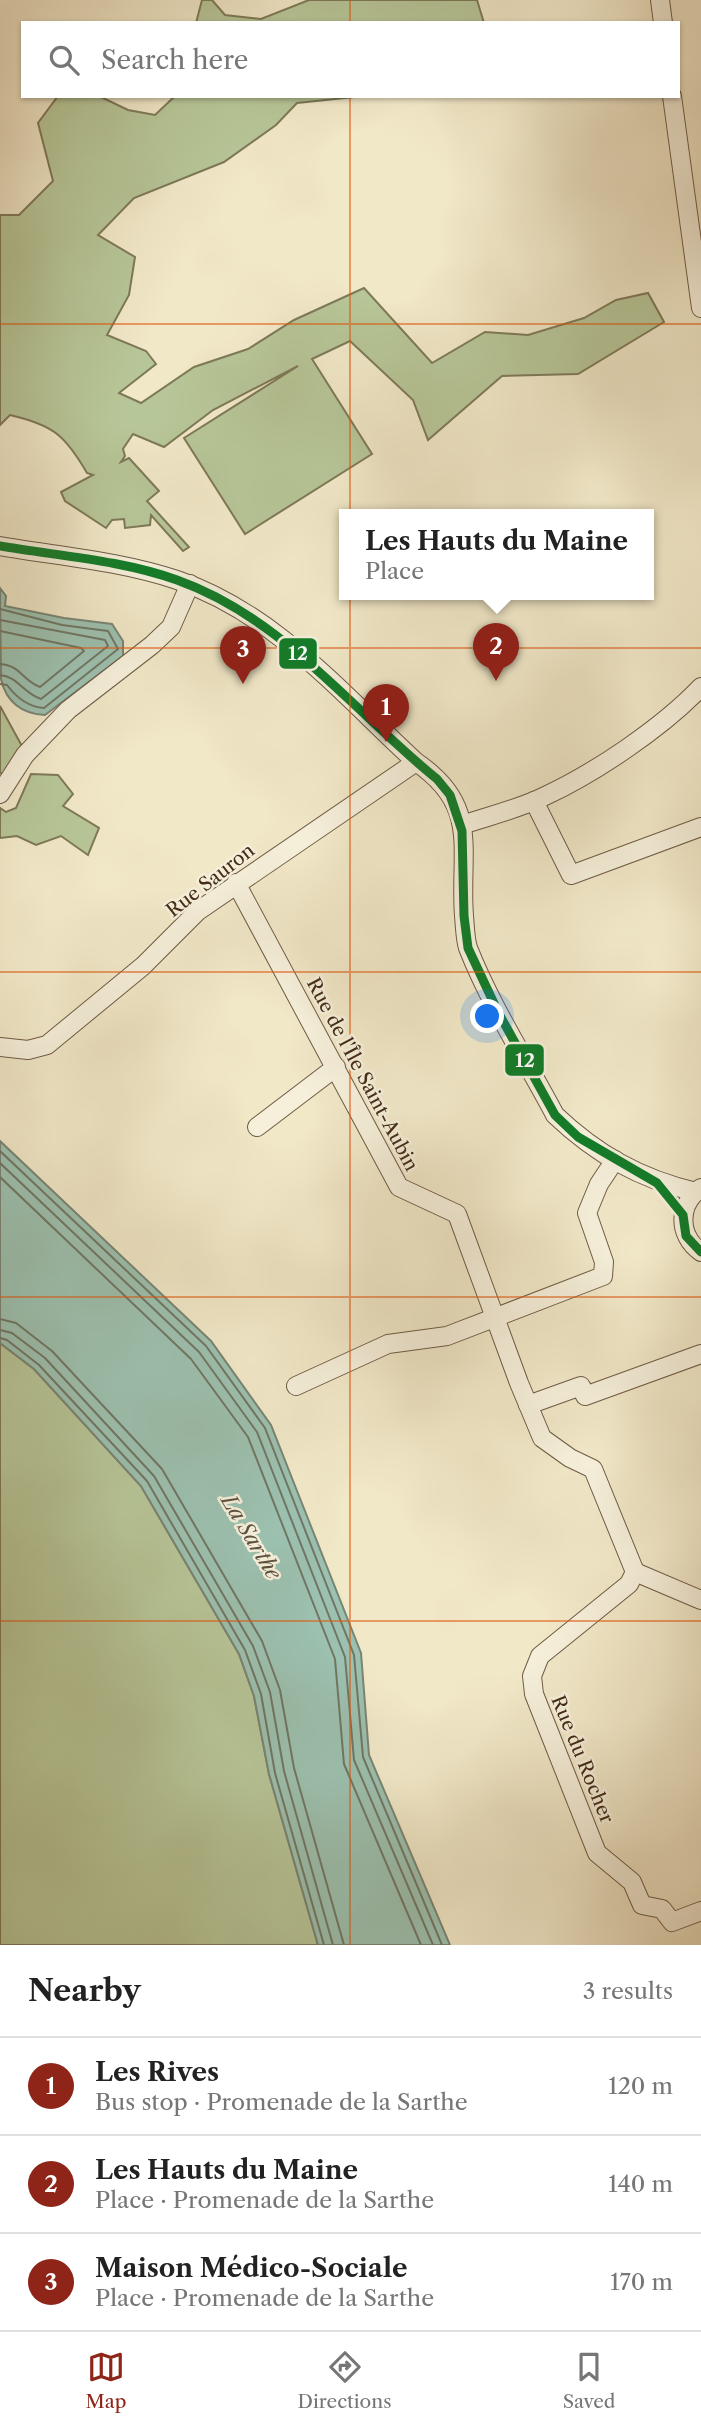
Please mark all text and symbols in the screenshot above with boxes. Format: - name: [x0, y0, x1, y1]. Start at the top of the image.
- search box: [21, 21, 680, 98]
- icon: search: [45, 41, 83, 79]
- text: Search here: [101, 44, 248, 76]
- popup: [339, 509, 654, 600]
- text: Les Hauts du Maine: [365, 525, 628, 557]
- text: Place: [365, 557, 424, 585]
- pin: 2: [473, 623, 519, 681]
- pin: 3: [220, 626, 266, 684]
- line badge: 12: [278, 637, 318, 670]
- text: 12: [288, 642, 308, 665]
- pin: 1: [363, 684, 409, 742]
- street label: Rue Sauron: [162, 839, 259, 922]
- street label: Rue de l'Île Saint-Aubin: [302, 974, 423, 1175]
- your location: [470, 999, 504, 1033]
- line badge: 12: [504, 1043, 545, 1077]
- text: 12: [515, 1049, 535, 1072]
- water label: La Sarthe: [215, 1488, 287, 1585]
- street label: Rue du Rocher: [546, 1692, 619, 1826]
- text: Nearby: [28, 1972, 141, 2009]
- text: 3 results: [583, 1977, 673, 2005]
- text: Les Rives: [95, 2056, 219, 2088]
- text: 1: [46, 2072, 56, 2100]
- text: 120 m: [608, 2072, 673, 2100]
- text: Bus stop · Promenade de la Sarthe: [95, 2088, 468, 2116]
- text: Les Hauts du Maine: [95, 2154, 358, 2186]
- text: 2: [44, 2170, 58, 2198]
- text: 140 m: [608, 2170, 673, 2198]
- text: Place · Promenade de la Sarthe: [95, 2186, 434, 2214]
- text: Maison Médico-Sociale: [95, 2252, 408, 2284]
- text: 3: [45, 2268, 58, 2296]
- text: 170 m: [610, 2268, 673, 2296]
- text: Place · Promenade de la Sarthe: [95, 2284, 434, 2312]
- tab: Map: [86, 2348, 126, 2413]
- tab: Directions: [298, 2348, 391, 2413]
- tab: Saved: [563, 2348, 615, 2413]

